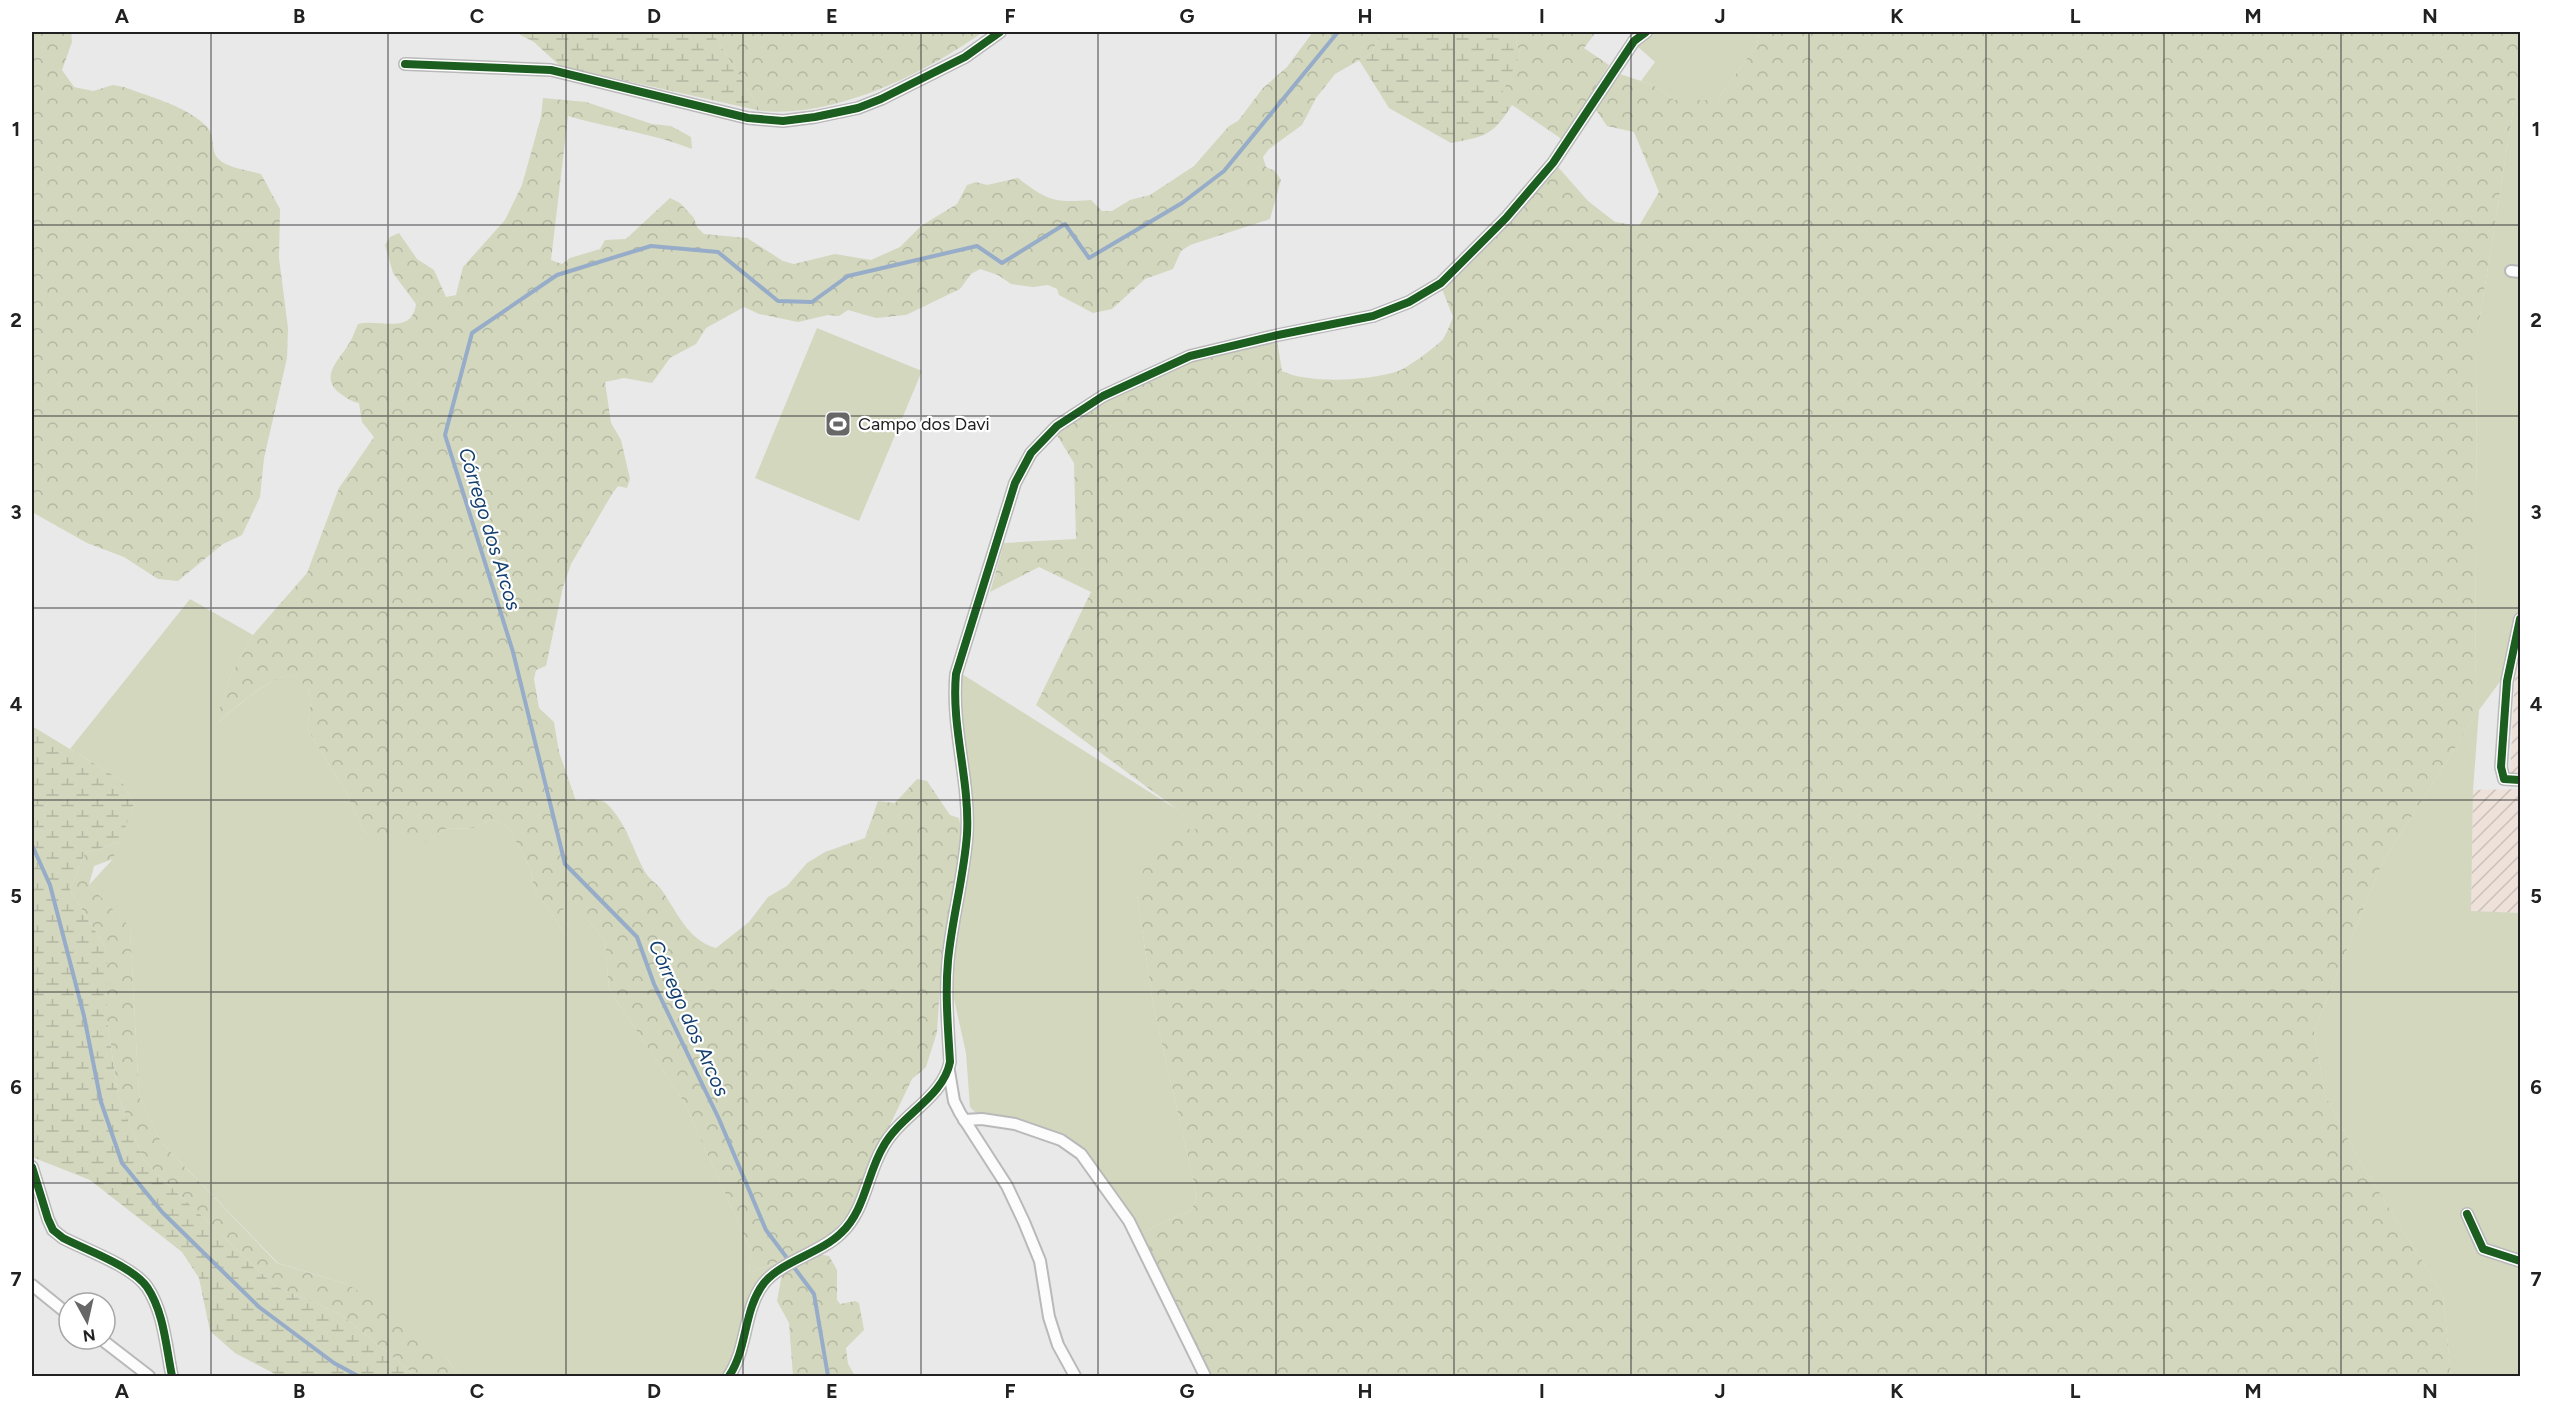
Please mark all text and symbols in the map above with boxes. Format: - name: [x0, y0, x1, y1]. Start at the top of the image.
- text: A: [115, 4, 130, 28]
- text: B: [293, 4, 305, 28]
- text: C: [470, 4, 484, 28]
- text: D: [647, 4, 661, 28]
- text: E: [826, 4, 838, 28]
- text: F: [1004, 4, 1016, 28]
- text: G: [1180, 4, 1195, 28]
- text: H: [1358, 4, 1373, 28]
- text: I: [1539, 4, 1545, 28]
- text: J: [1714, 4, 1726, 28]
- text: K: [1890, 4, 1904, 28]
- text: L: [2070, 4, 2081, 28]
- text: M: [2244, 4, 2262, 28]
- text: N: [2422, 4, 2438, 28]
- text: 1: [12, 117, 20, 141]
- text: 1: [2532, 117, 2540, 141]
- text: 2: [10, 308, 22, 332]
- text: 2: [2530, 308, 2542, 332]
- sports icon: Campo dos Davi: [823, 409, 853, 439]
- place label: Campo dos Davi: [858, 413, 990, 435]
- water label: Córrego dos Arcos: [454, 445, 526, 614]
- text: 3: [10, 500, 22, 524]
- text: 3: [2530, 500, 2542, 524]
- text: 4: [10, 692, 23, 716]
- text: 4: [2530, 692, 2543, 716]
- text: 5: [10, 884, 22, 908]
- text: 5: [2530, 884, 2542, 908]
- water label: Córrego dos Arcos: [644, 936, 735, 1101]
- text: 6: [10, 1075, 22, 1099]
- text: 6: [2530, 1075, 2542, 1099]
- text: 7: [10, 1267, 22, 1291]
- text: 7: [2530, 1267, 2542, 1291]
- north arrow: [57, 1291, 117, 1351]
- text: N: [82, 1325, 96, 1346]
- text: A: [115, 1379, 130, 1403]
- text: B: [293, 1379, 305, 1403]
- text: C: [470, 1379, 484, 1403]
- text: D: [647, 1379, 661, 1403]
- text: E: [826, 1379, 838, 1403]
- text: F: [1004, 1379, 1016, 1403]
- text: G: [1180, 1379, 1195, 1403]
- text: H: [1358, 1379, 1373, 1403]
- text: I: [1539, 1379, 1545, 1403]
- text: J: [1714, 1379, 1726, 1403]
- text: K: [1890, 1379, 1904, 1403]
- text: L: [2070, 1379, 2081, 1403]
- text: M: [2244, 1379, 2262, 1403]
- text: N: [2422, 1379, 2438, 1403]

